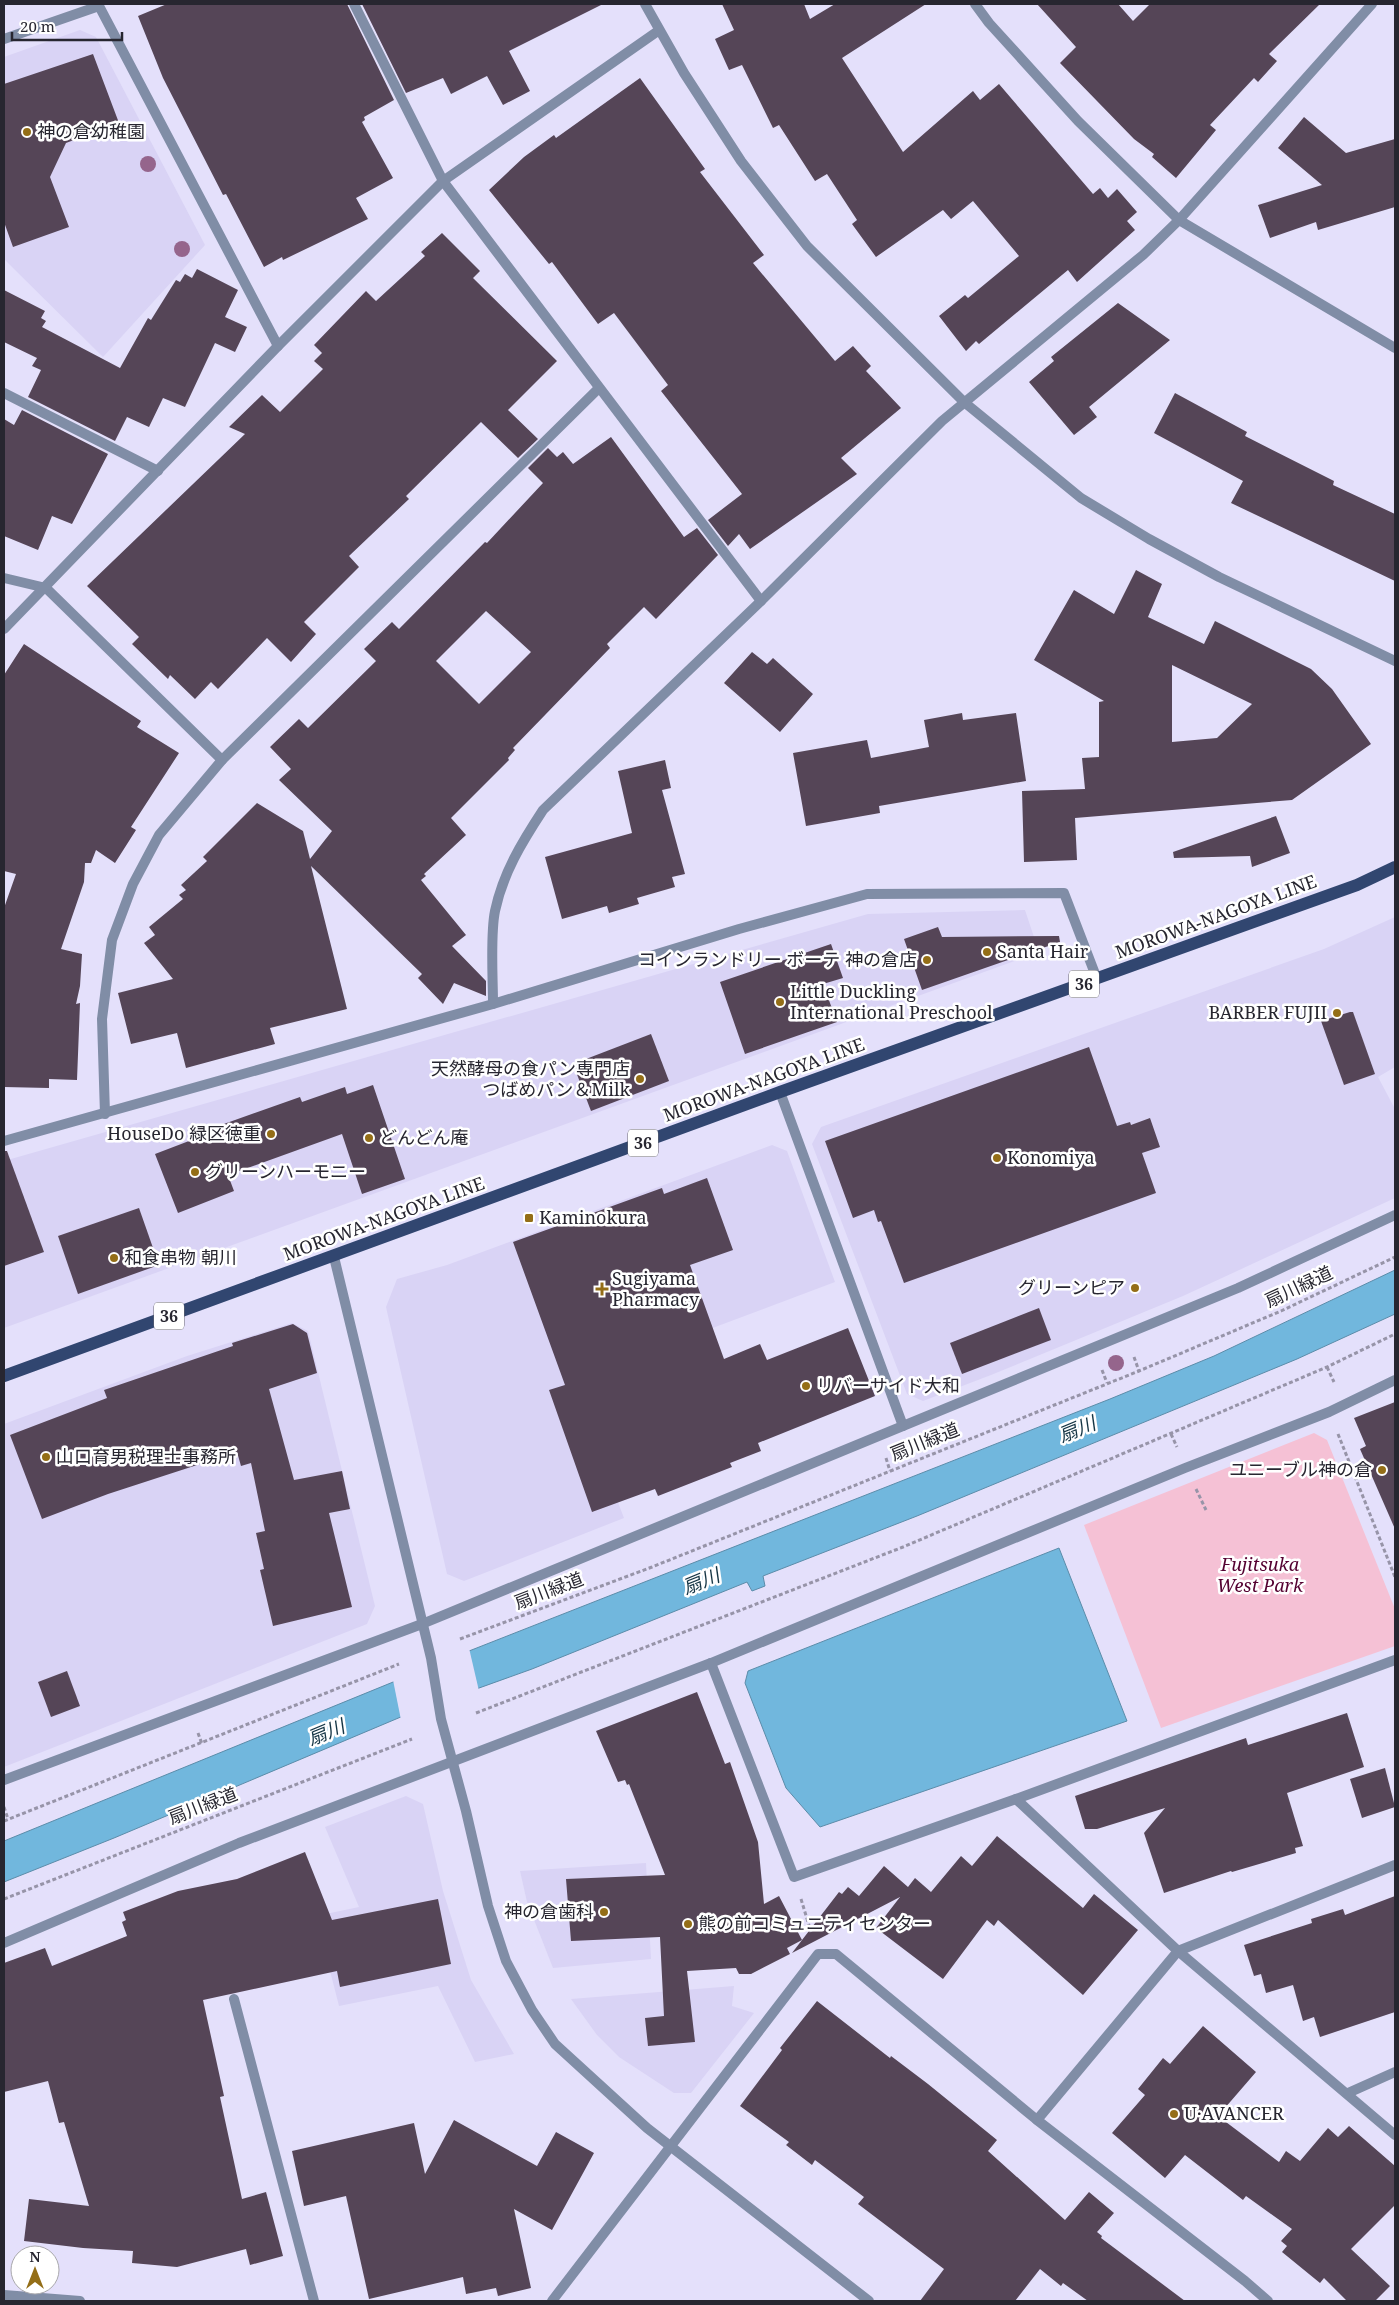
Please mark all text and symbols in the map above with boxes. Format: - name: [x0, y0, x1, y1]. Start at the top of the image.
- scale bar: [12, 10, 122, 42]
- text: 20 m: [20, 16, 55, 36]
- place label: 神の倉幼稚園: [37, 119, 145, 143]
- marker: 神の倉幼稚園: [21, 126, 33, 138]
- street label: MOROWA-NAGOYA LINE: [1112, 868, 1320, 964]
- place label: Santa Hair: [997, 939, 1089, 963]
- marker: Santa Hair: [981, 946, 993, 958]
- place label: コインランドリー ボーテ 神の倉店: [638, 947, 917, 971]
- marker: コインランドリー ボーテ 神の倉店: [921, 954, 933, 966]
- road number: 36: [1069, 971, 1099, 998]
- place label: Little Duckling International Preschool: [790, 979, 993, 1024]
- marker: Little Duckling International Preschool: [774, 996, 786, 1008]
- place label: BARBER FUJII: [1208, 1000, 1327, 1024]
- marker: BARBER FUJII: [1331, 1007, 1343, 1019]
- street label: MOROWA-NAGOYA LINE: [660, 1031, 868, 1127]
- place label: 天然酵母の食パン専門店 つばめパン＆Milk: [431, 1056, 630, 1101]
- marker: 天然酵母の食パン専門店 つばめパン＆Milk: [634, 1073, 646, 1085]
- place label: HouseDo 緑区徳重: [107, 1121, 261, 1145]
- place label: どんどん庵: [379, 1125, 468, 1149]
- marker: HouseDo 緑区徳重: [265, 1128, 277, 1140]
- road number: 36: [628, 1130, 658, 1156]
- marker: どんどん庵: [363, 1132, 375, 1144]
- place label: Konomiya: [1007, 1145, 1095, 1169]
- marker: Konomiya: [991, 1152, 1003, 1164]
- place label: グリーンハーモニー: [205, 1159, 366, 1183]
- marker: グリーンハーモニー: [189, 1166, 201, 1178]
- street label: MOROWA-NAGOYA LINE: [280, 1170, 488, 1266]
- place label: Kaminokura: [539, 1205, 647, 1229]
- marker: Kaminokura: [523, 1212, 535, 1224]
- place label: 和食串物 朝川: [124, 1245, 237, 1269]
- marker: 和食串物 朝川: [108, 1252, 120, 1264]
- street label: 扇川緑道: [1261, 1260, 1336, 1312]
- place label: Sugiyama Pharmacy: [612, 1266, 700, 1311]
- place label: グリーンピア: [1018, 1275, 1125, 1299]
- marker: グリーンピア: [1129, 1282, 1141, 1294]
- marker: Sugiyama Pharmacy: [596, 1283, 608, 1295]
- road number: 36: [154, 1302, 184, 1330]
- place label: リバーサイド大和: [816, 1373, 960, 1397]
- marker: リバーサイド大和: [800, 1380, 812, 1392]
- water label: 扇川: [1055, 1409, 1101, 1448]
- street label: 扇川緑道: [887, 1416, 962, 1466]
- place label: 山口育男税理士事務所: [56, 1444, 236, 1468]
- marker: 山口育男税理士事務所: [40, 1451, 52, 1463]
- place label: ユニーブル神の倉: [1229, 1457, 1372, 1481]
- marker: ユニーブル神の倉: [1376, 1464, 1388, 1476]
- park label: Fujitsuka West Park: [1217, 1552, 1304, 1597]
- water label: 扇川: [679, 1561, 725, 1600]
- street label: 扇川緑道: [511, 1566, 587, 1614]
- water label: 扇川: [304, 1712, 350, 1751]
- street label: 扇川緑道: [165, 1781, 241, 1829]
- place label: 神の倉歯科: [504, 1899, 594, 1923]
- marker: 神の倉歯科: [598, 1906, 610, 1918]
- place label: 熊の前コミュニティセンター: [698, 1911, 931, 1935]
- marker: 熊の前コミュニティセンター: [682, 1918, 694, 1930]
- place label: U·AVANCER: [1184, 2101, 1284, 2125]
- marker: U·AVANCER: [1168, 2108, 1180, 2120]
- north arrow: [10, 2245, 60, 2295]
- text: N: [29, 2247, 41, 2266]

